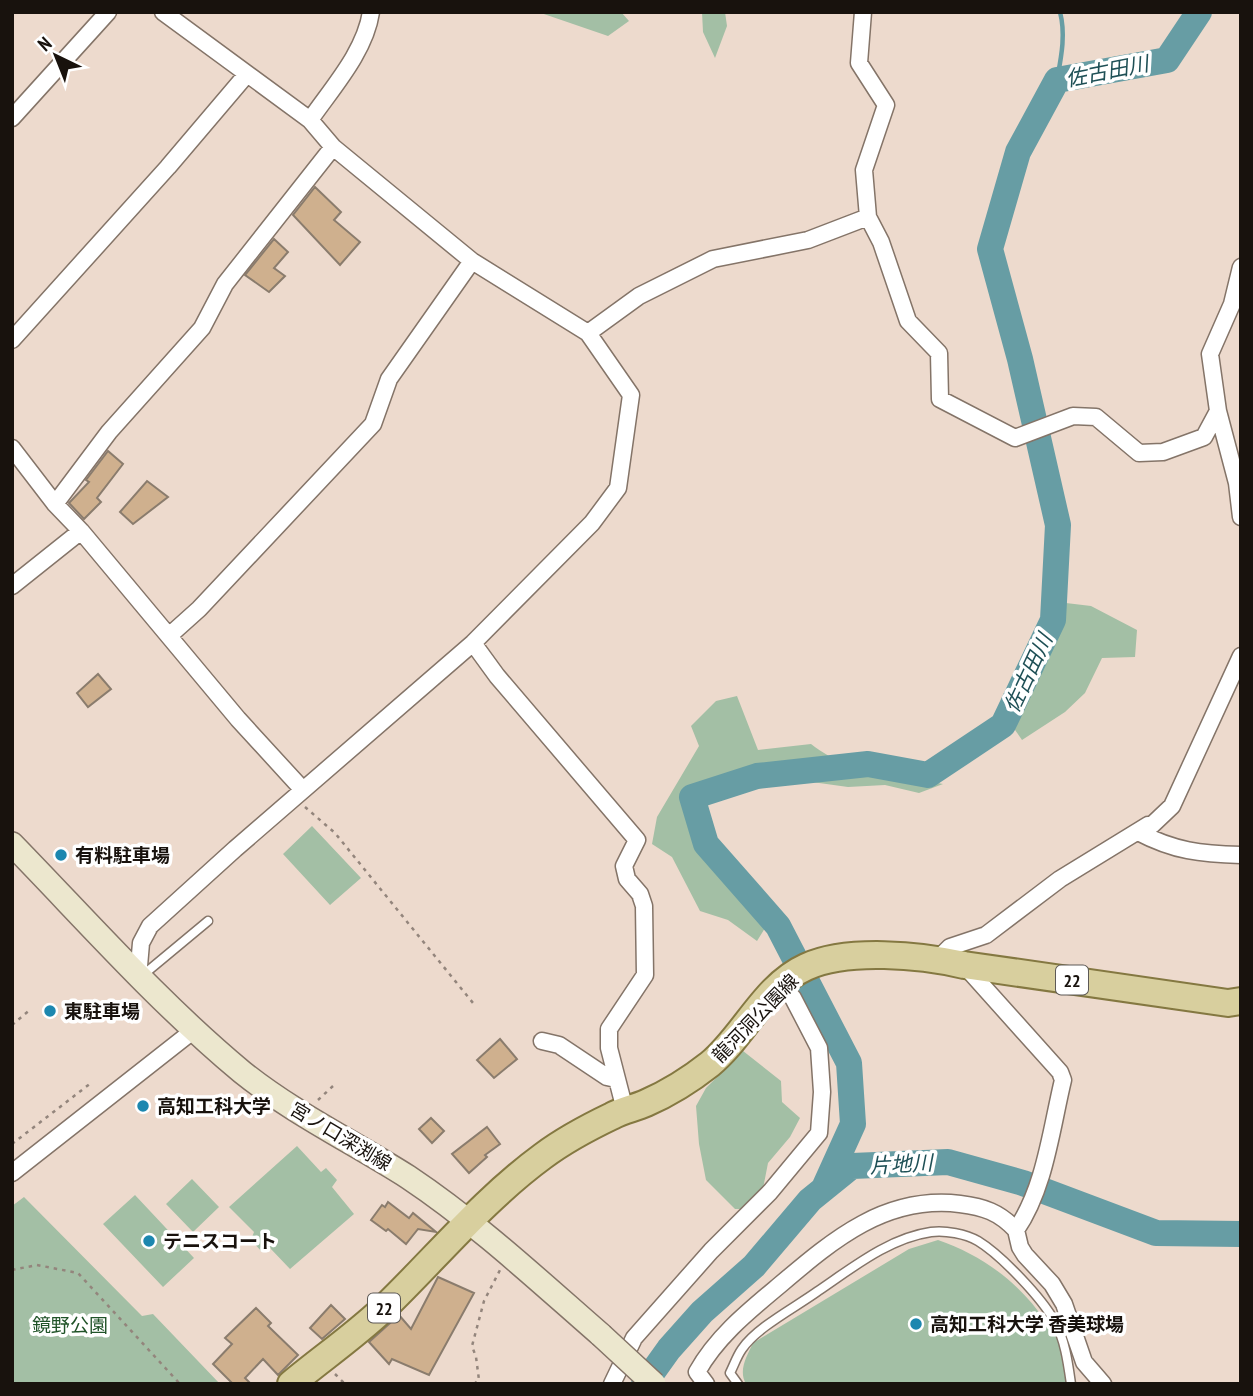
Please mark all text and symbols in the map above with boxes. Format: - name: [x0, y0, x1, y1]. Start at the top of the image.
- north arrow: [21, 21, 91, 91]
- text: N: [32, 31, 56, 56]
- water label: 佐古田川: [1063, 49, 1153, 92]
- water label: 佐古田川: [998, 627, 1059, 717]
- place label: 有料駐車場: [75, 843, 170, 867]
- marker: 有料駐車場: [53, 847, 69, 863]
- road number: 22: [1056, 965, 1088, 995]
- street label: 龍河洞公園線: [707, 969, 803, 1067]
- place label: 東駐車場: [64, 999, 140, 1023]
- marker: 東駐車場: [42, 1003, 58, 1019]
- place label: 高知工科大学: [157, 1094, 271, 1118]
- street label: 宮ノ口深渕線: [286, 1096, 396, 1176]
- marker: 高知工科大学: [135, 1098, 151, 1114]
- water label: 片地川: [869, 1149, 935, 1179]
- place label: テニスコート: [163, 1229, 277, 1253]
- marker: テニスコート: [141, 1233, 157, 1249]
- road number: 22: [368, 1294, 400, 1322]
- place label: 高知工科大学 香美球場: [930, 1312, 1124, 1336]
- park label: 鏡野公園: [32, 1313, 108, 1337]
- marker: 高知工科大学 香美球場: [908, 1316, 924, 1332]

